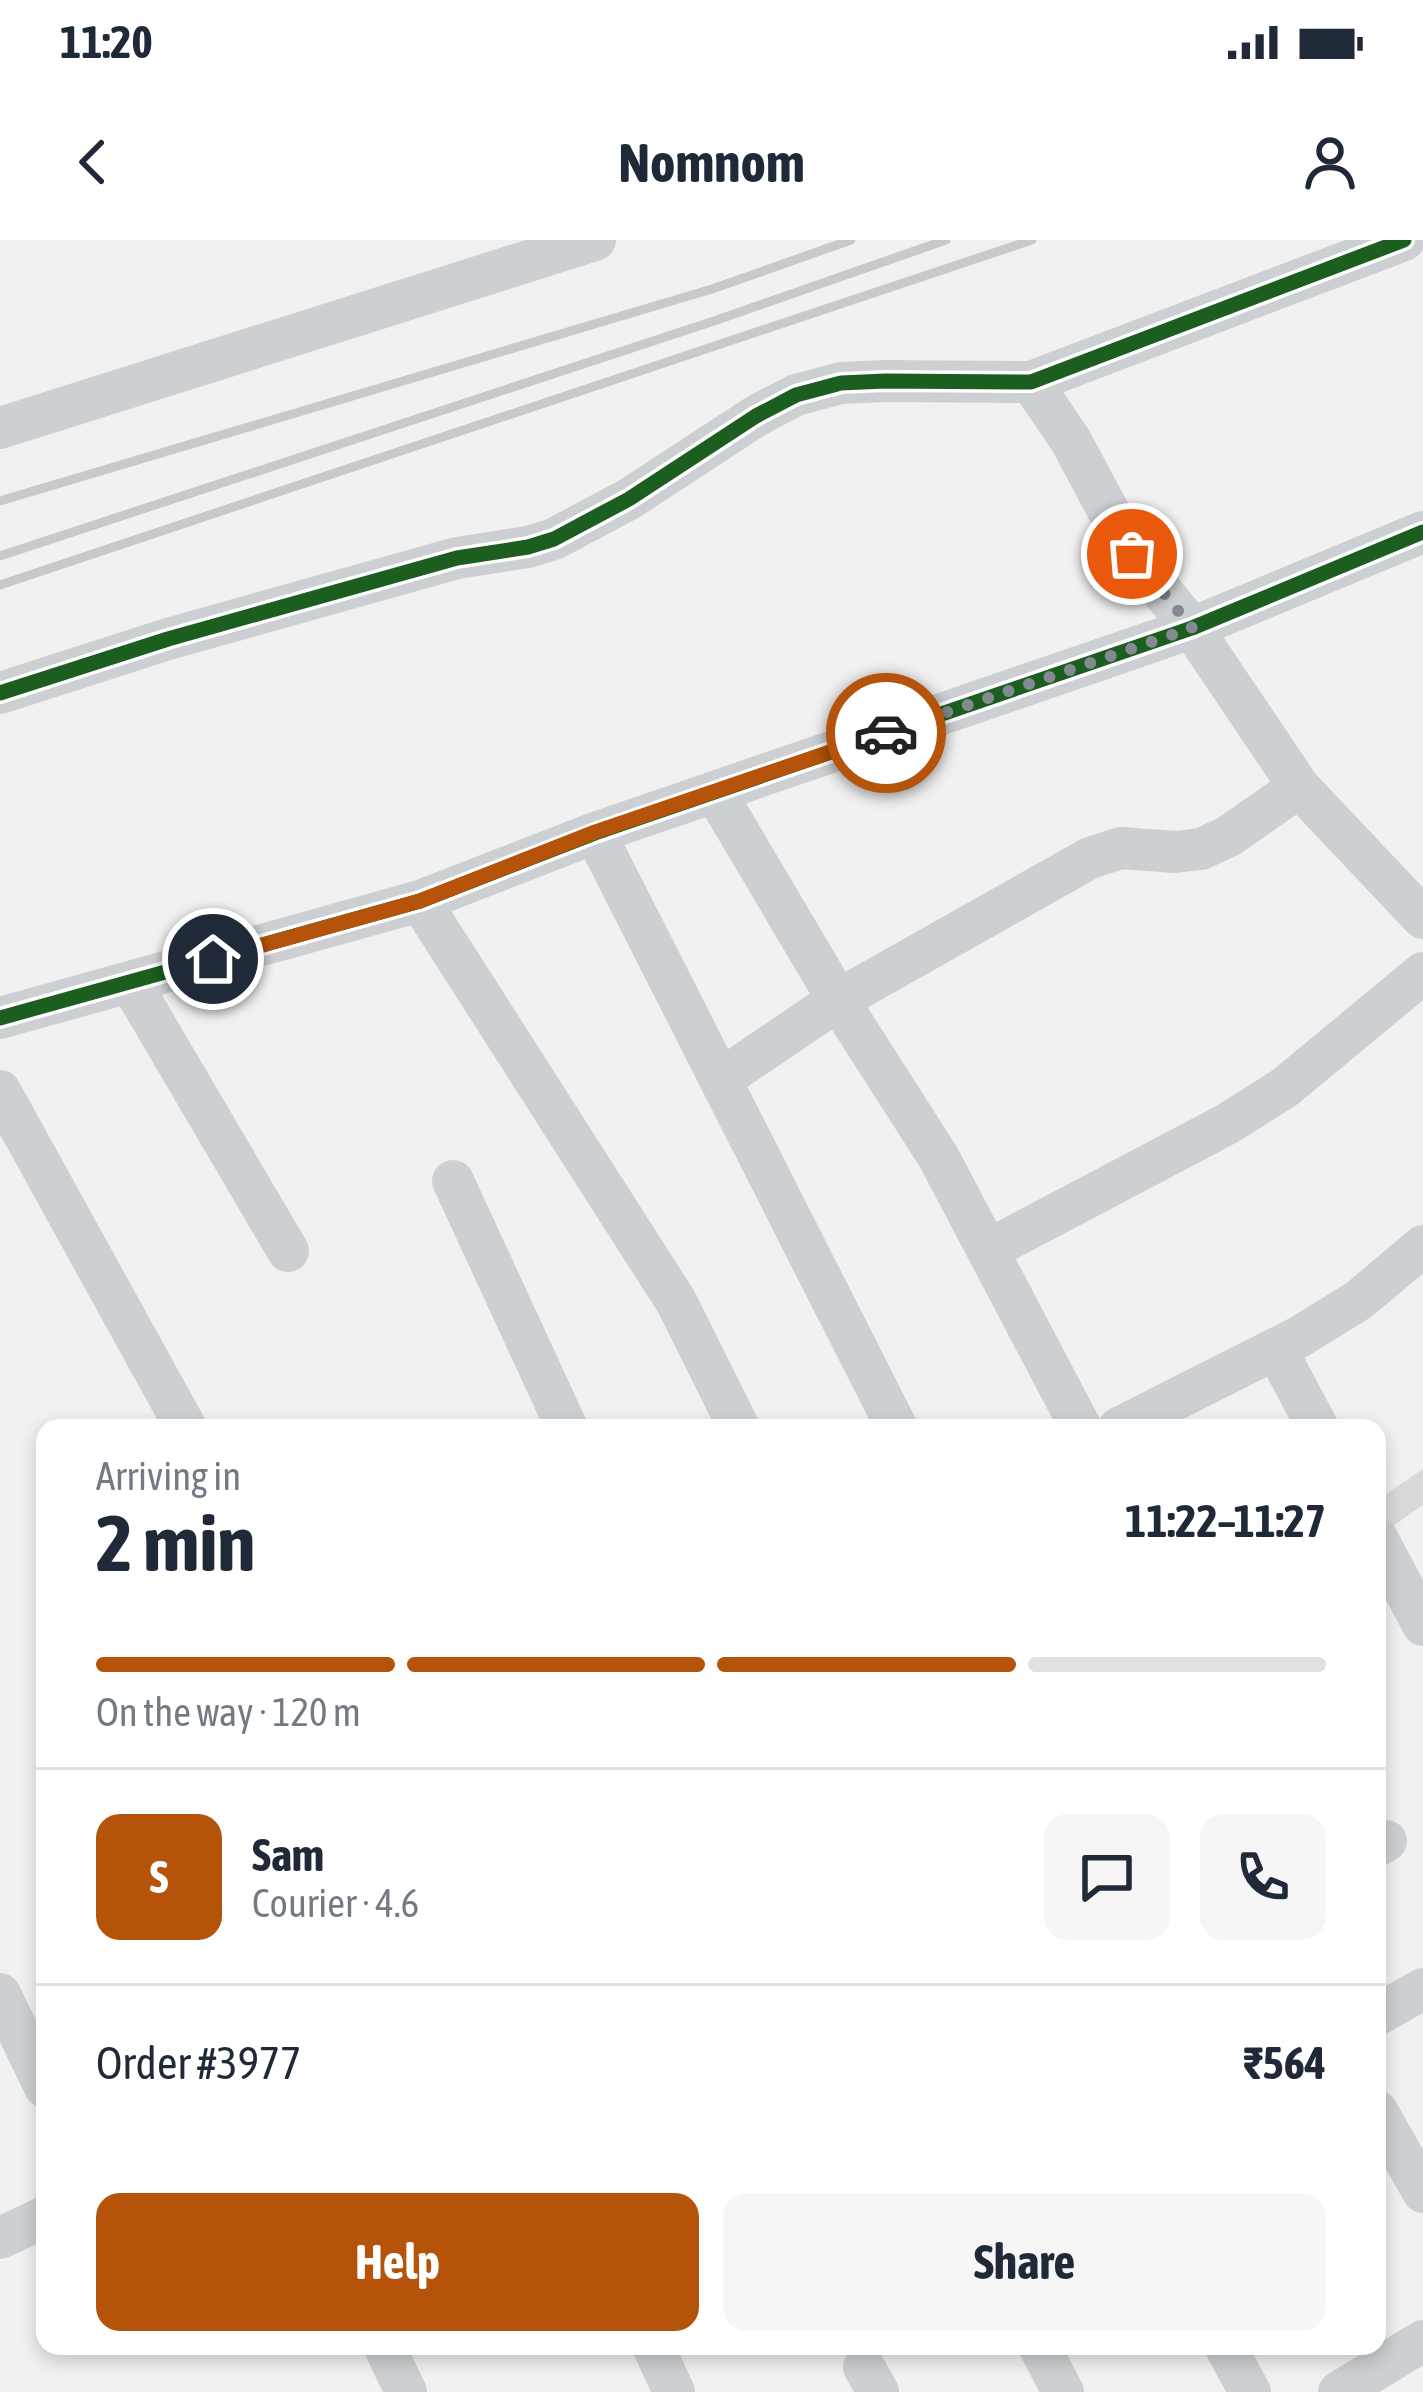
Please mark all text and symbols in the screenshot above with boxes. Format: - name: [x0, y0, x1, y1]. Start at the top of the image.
- text: 11:20: [60, 16, 153, 68]
- icon: back: [60, 129, 126, 195]
- icon: person: [1297, 129, 1363, 195]
- text: Nomnom: [618, 132, 805, 193]
- pin: [1081, 503, 1183, 605]
- icon: bag: [1099, 521, 1165, 587]
- courier: [826, 673, 946, 793]
- icon: car: [853, 700, 919, 766]
- pin: [162, 908, 264, 1010]
- icon: home: [180, 926, 246, 992]
- text: Arriving in: [96, 1454, 241, 1498]
- text: 11:22–11:27: [1125, 1495, 1326, 1547]
- text: 2 min: [96, 1498, 255, 1588]
- text: On the way · 120 m: [96, 1690, 361, 1734]
- button: chat: [1044, 1814, 1170, 1940]
- button: phone: [1200, 1814, 1326, 1940]
- text: Sam: [252, 1829, 324, 1881]
- text: S: [150, 1851, 168, 1903]
- text: Courier · 4.6: [252, 1881, 419, 1925]
- text: Order #3977: [96, 2037, 301, 2089]
- text: ₹564: [1243, 2037, 1326, 2089]
- button: Help: [96, 2193, 699, 2331]
- button: Share: [723, 2193, 1326, 2331]

